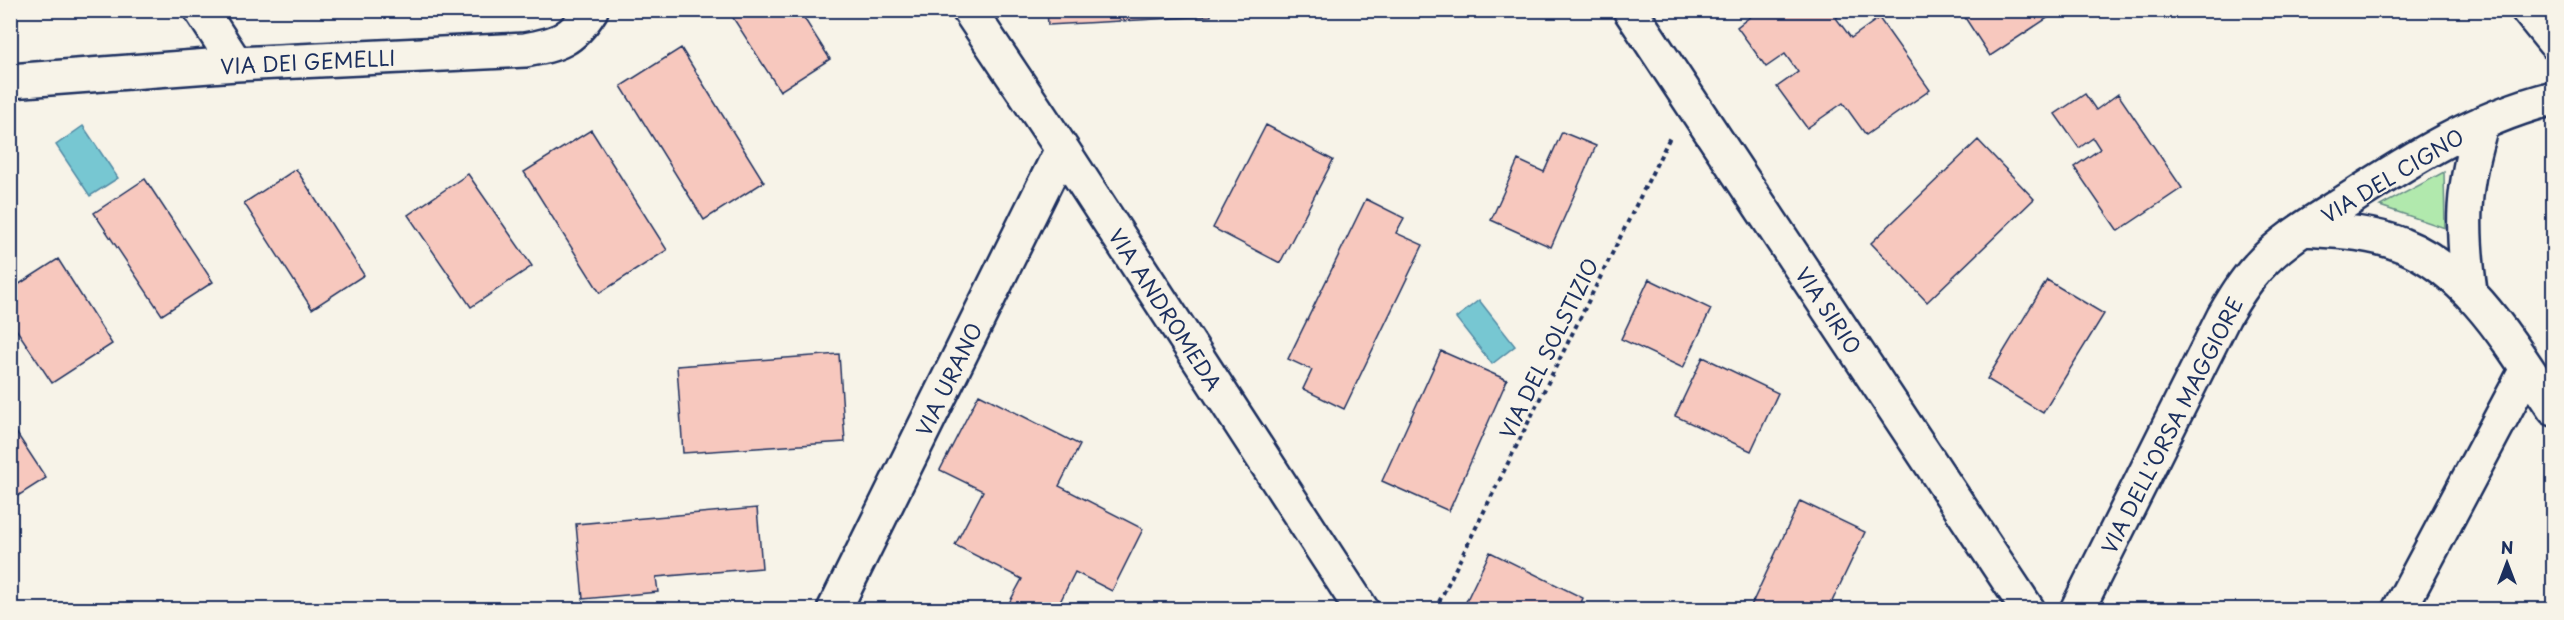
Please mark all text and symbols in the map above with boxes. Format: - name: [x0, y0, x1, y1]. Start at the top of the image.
- street label: VIA DEI GEMELLI: [220, 40, 396, 82]
- street label: VIA DEL CIGNO: [2315, 120, 2469, 230]
- street label: VIA ANDROMEDA: [1101, 222, 1231, 396]
- street label: VIA DEL SOLSTIZIO: [1490, 252, 1606, 444]
- street label: VIA SIRIO: [1788, 260, 1870, 360]
- street label: VIA DELL'ORSA MAGGIORE: [2092, 291, 2250, 559]
- street label: VIA URANO: [907, 317, 989, 441]
- north arrow: [2477, 533, 2537, 593]
- text: N: [2501, 535, 2513, 559]

